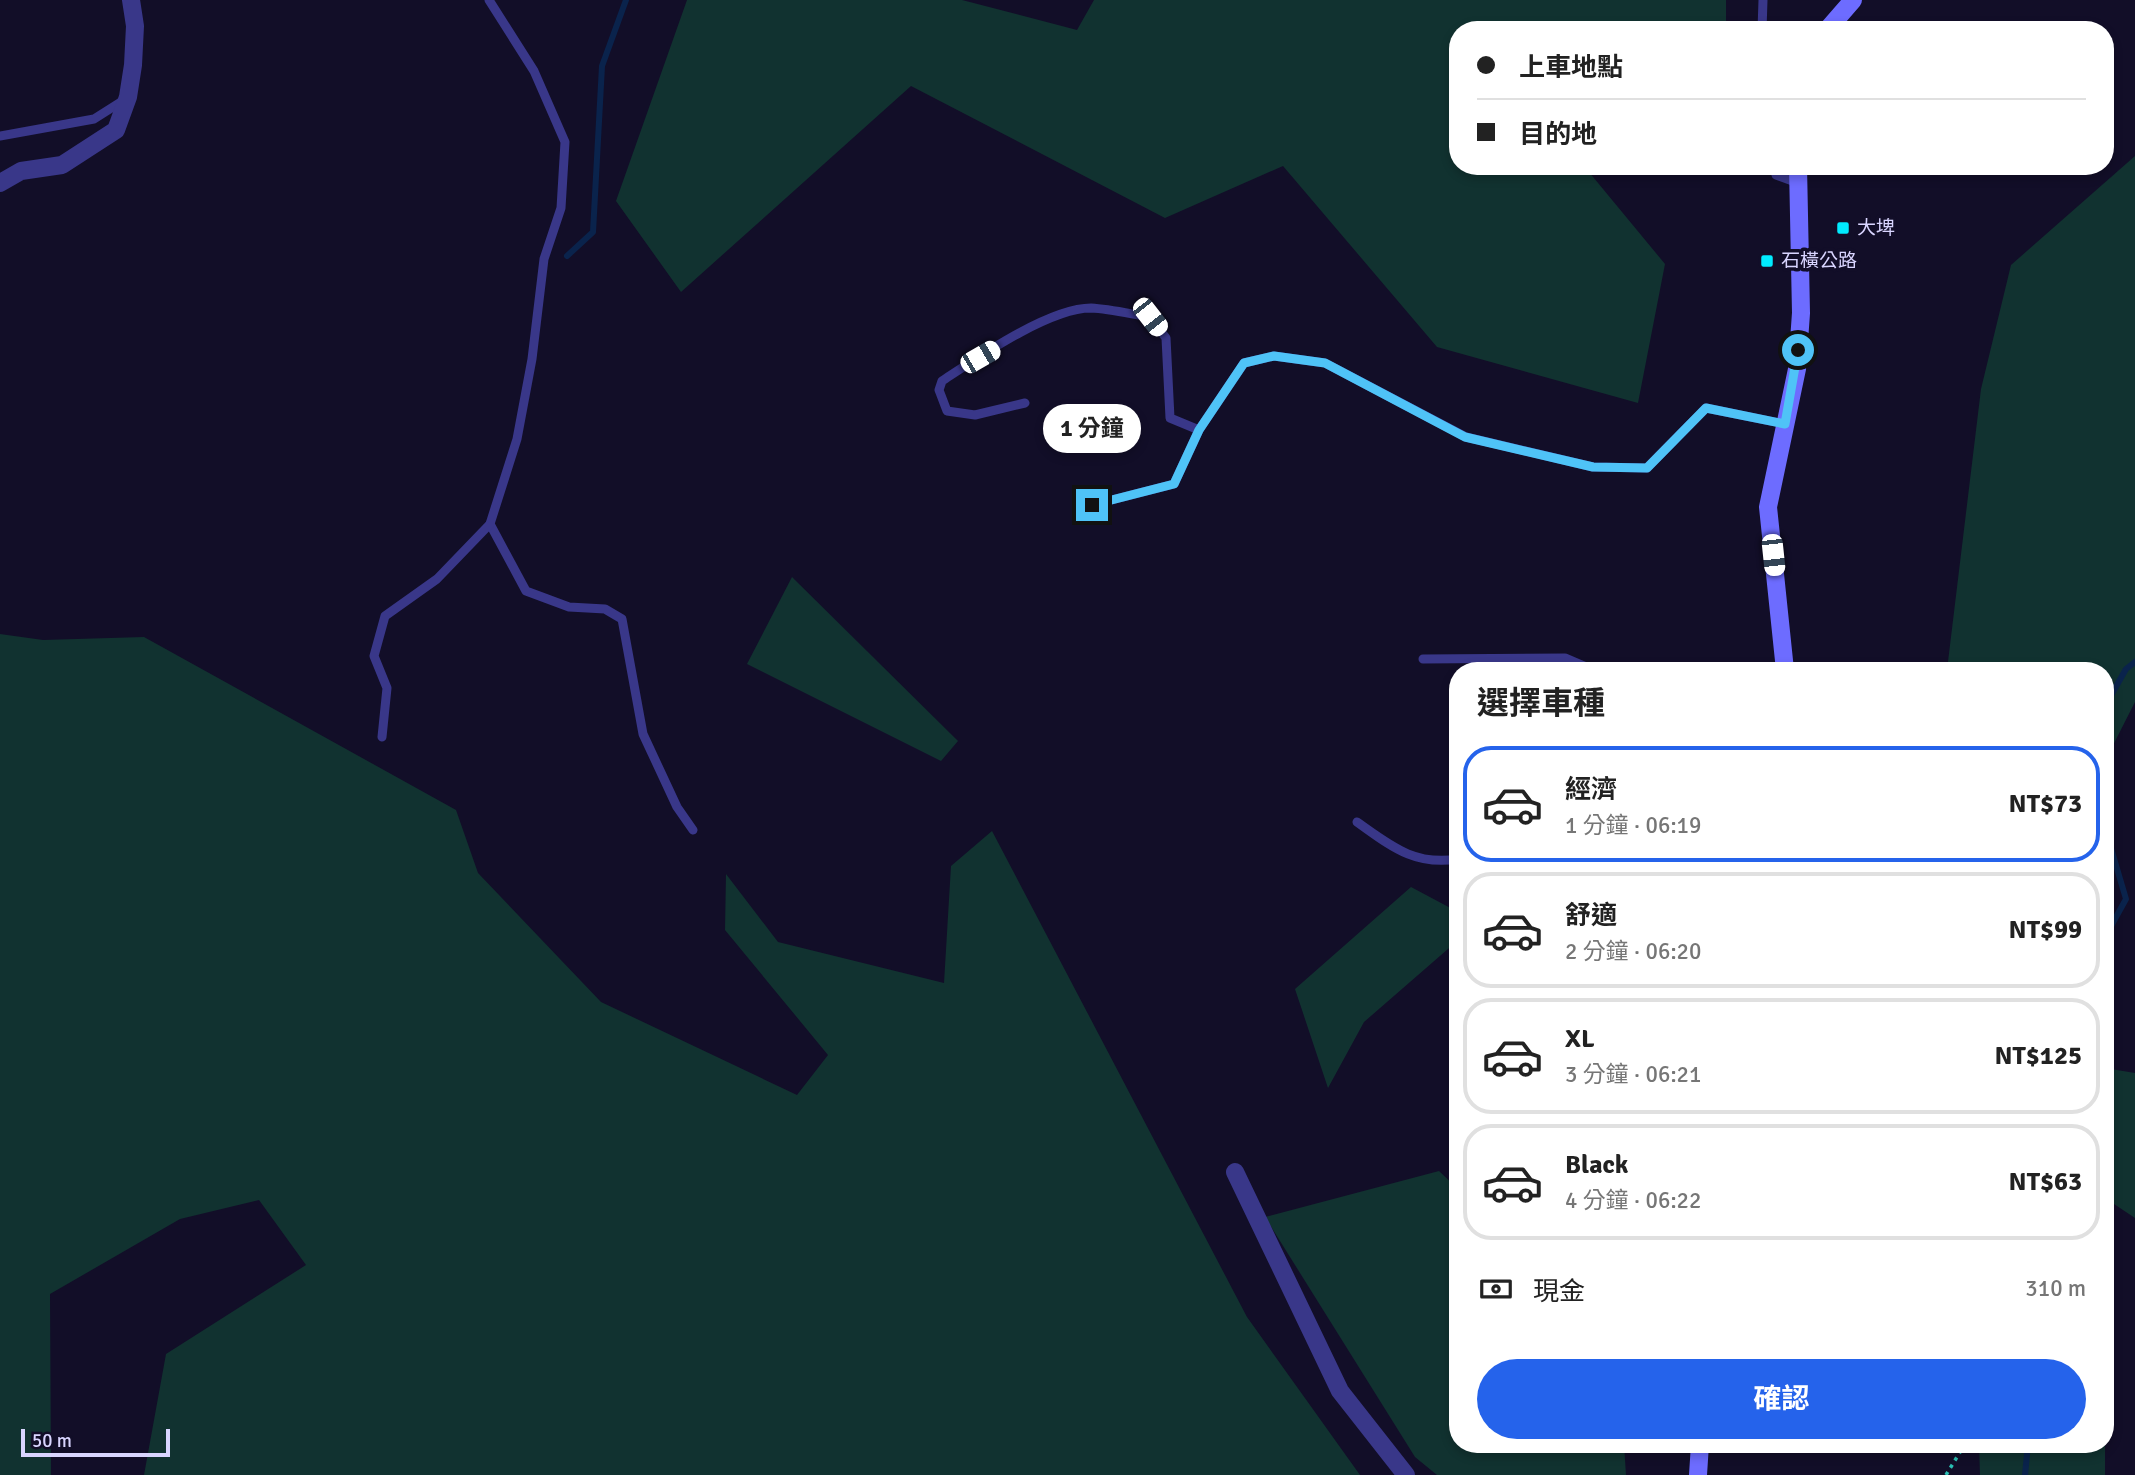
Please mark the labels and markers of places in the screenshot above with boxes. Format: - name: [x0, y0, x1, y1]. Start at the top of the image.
- place label: 大埤: [1857, 216, 1895, 240]
- marker: 大埤: [1835, 220, 1851, 236]
- place label: 石橫公路: [1781, 249, 1857, 273]
- marker: 石橫公路: [1759, 253, 1775, 269]

